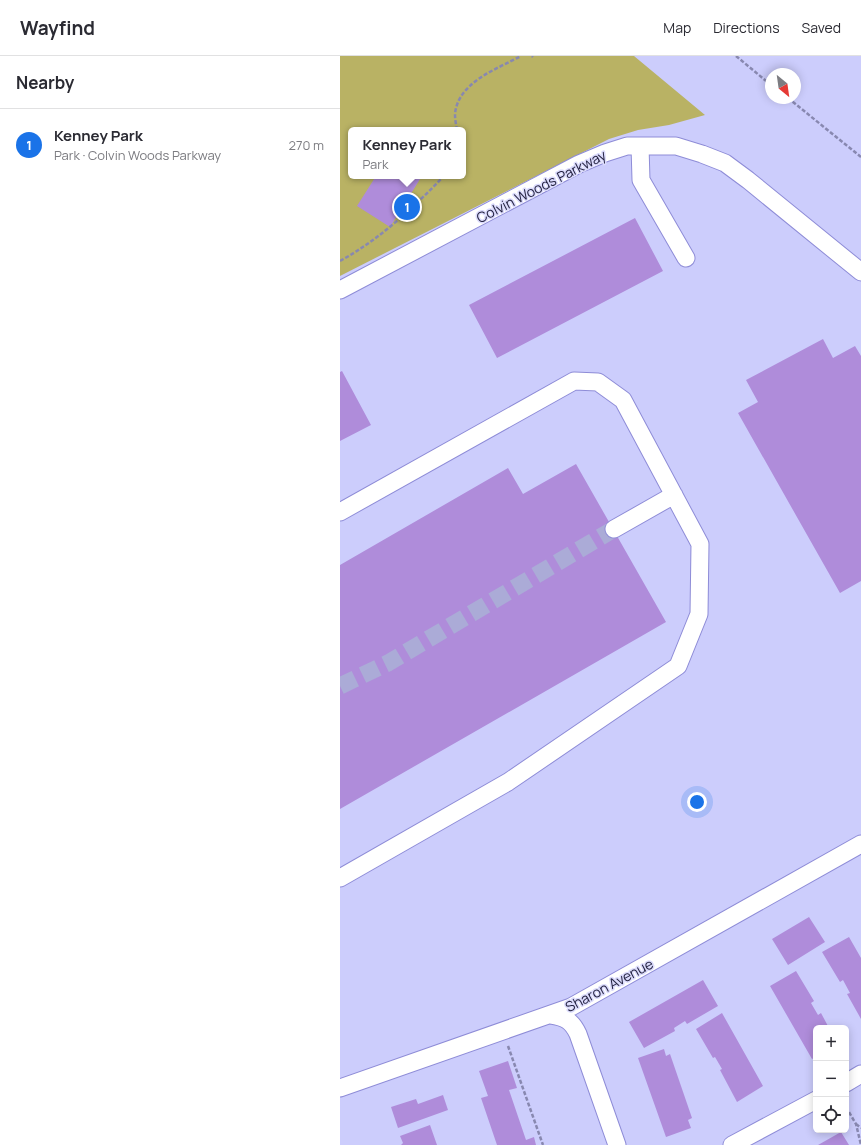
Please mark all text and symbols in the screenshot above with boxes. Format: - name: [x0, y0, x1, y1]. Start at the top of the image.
- text: Wayfind: [20, 15, 95, 41]
- text: Map: [663, 18, 691, 37]
- text: Directions: [713, 18, 780, 37]
- text: Saved: [802, 18, 841, 37]
- north arrow: [765, 68, 801, 104]
- text: Nearby: [16, 71, 74, 94]
- text: Kenney Park: [54, 125, 143, 146]
- popup: [348, 127, 466, 179]
- text: Kenney Park: [363, 134, 451, 155]
- text: 1: [26, 136, 32, 154]
- text: 270 m: [289, 136, 324, 154]
- street label: Colvin Woods Parkway: [473, 145, 610, 227]
- text: Park · Colvin Woods Parkway: [54, 146, 221, 164]
- text: Park: [363, 155, 388, 173]
- pin: 1: [394, 192, 420, 222]
- your location: [687, 792, 707, 812]
- street label: Sharon Avenue: [562, 954, 656, 1016]
- map controls: [813, 1025, 849, 1133]
- button: +: [813, 1025, 849, 1061]
- button: −: [813, 1061, 849, 1097]
- button: locate: [813, 1097, 849, 1133]

